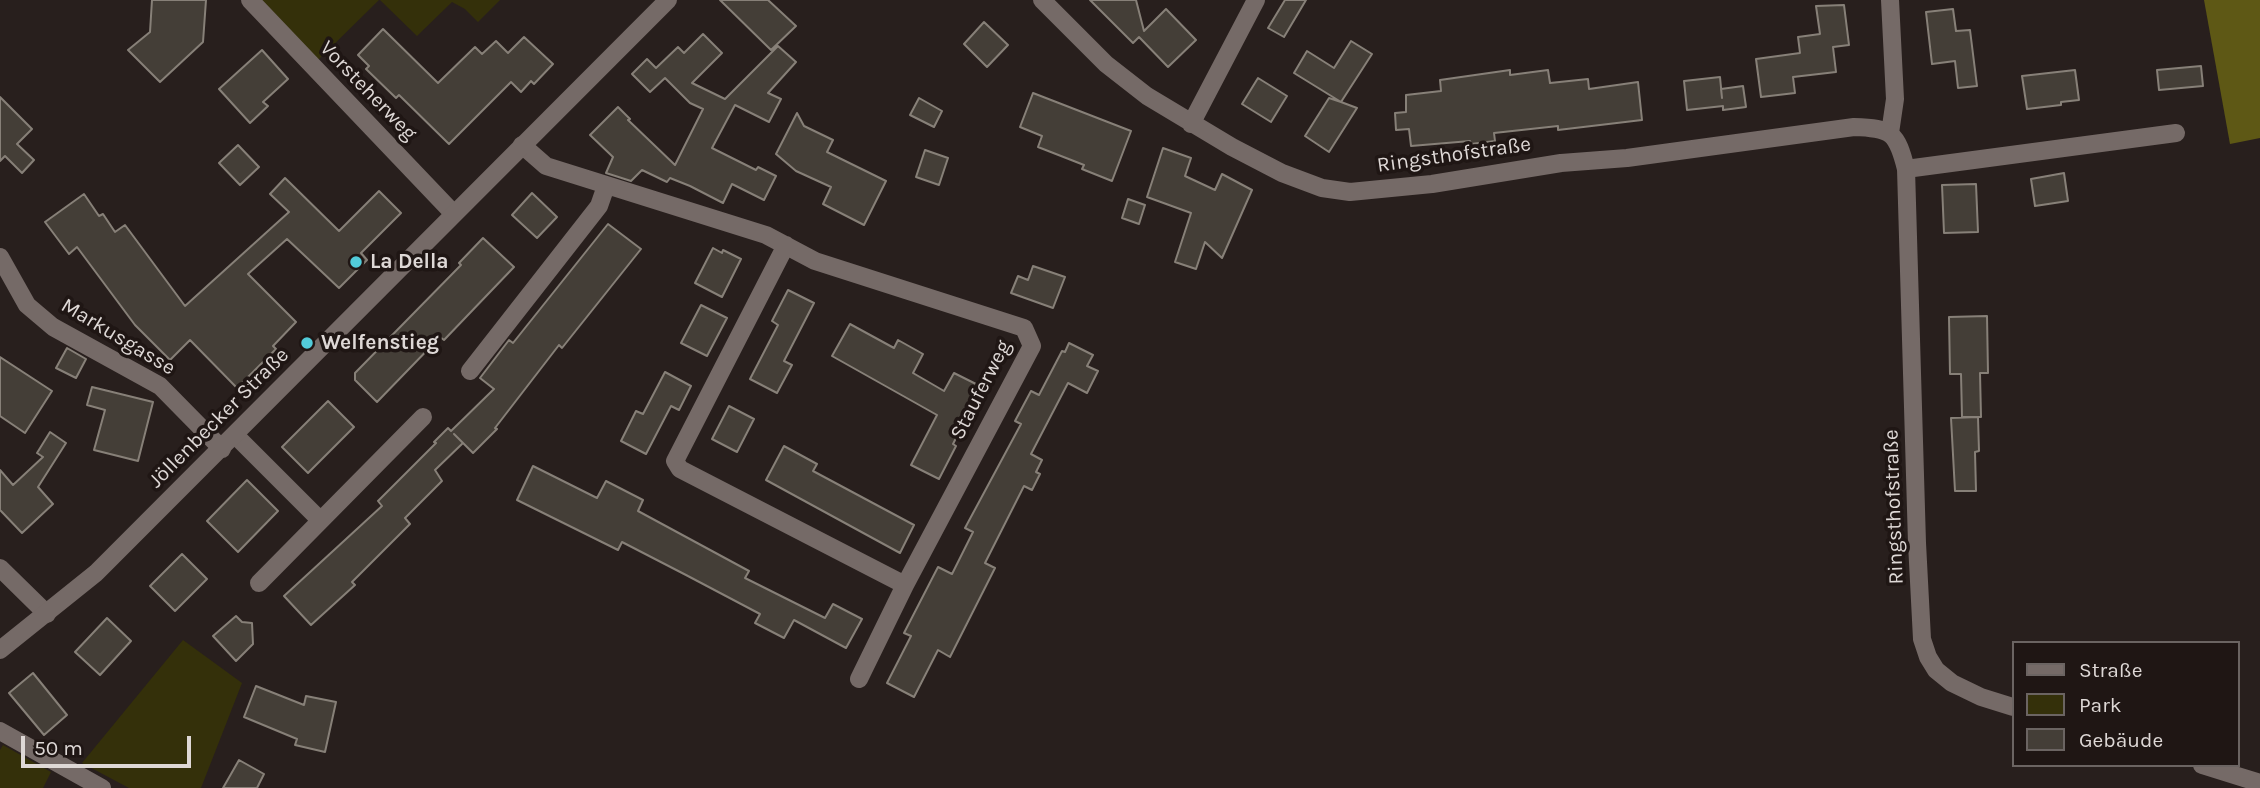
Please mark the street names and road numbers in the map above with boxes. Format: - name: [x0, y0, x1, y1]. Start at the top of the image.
- street label: Vorsteherweg: [314, 36, 422, 146]
- street label: Ringsthofstraße: [1375, 132, 1533, 178]
- street label: Markusgasse: [56, 293, 180, 381]
- street label: Stauferweg: [945, 336, 1017, 444]
- street label: Jöllenbecker Straße: [144, 343, 294, 493]
- street label: Ringsthofstraße: [1879, 429, 1909, 585]

